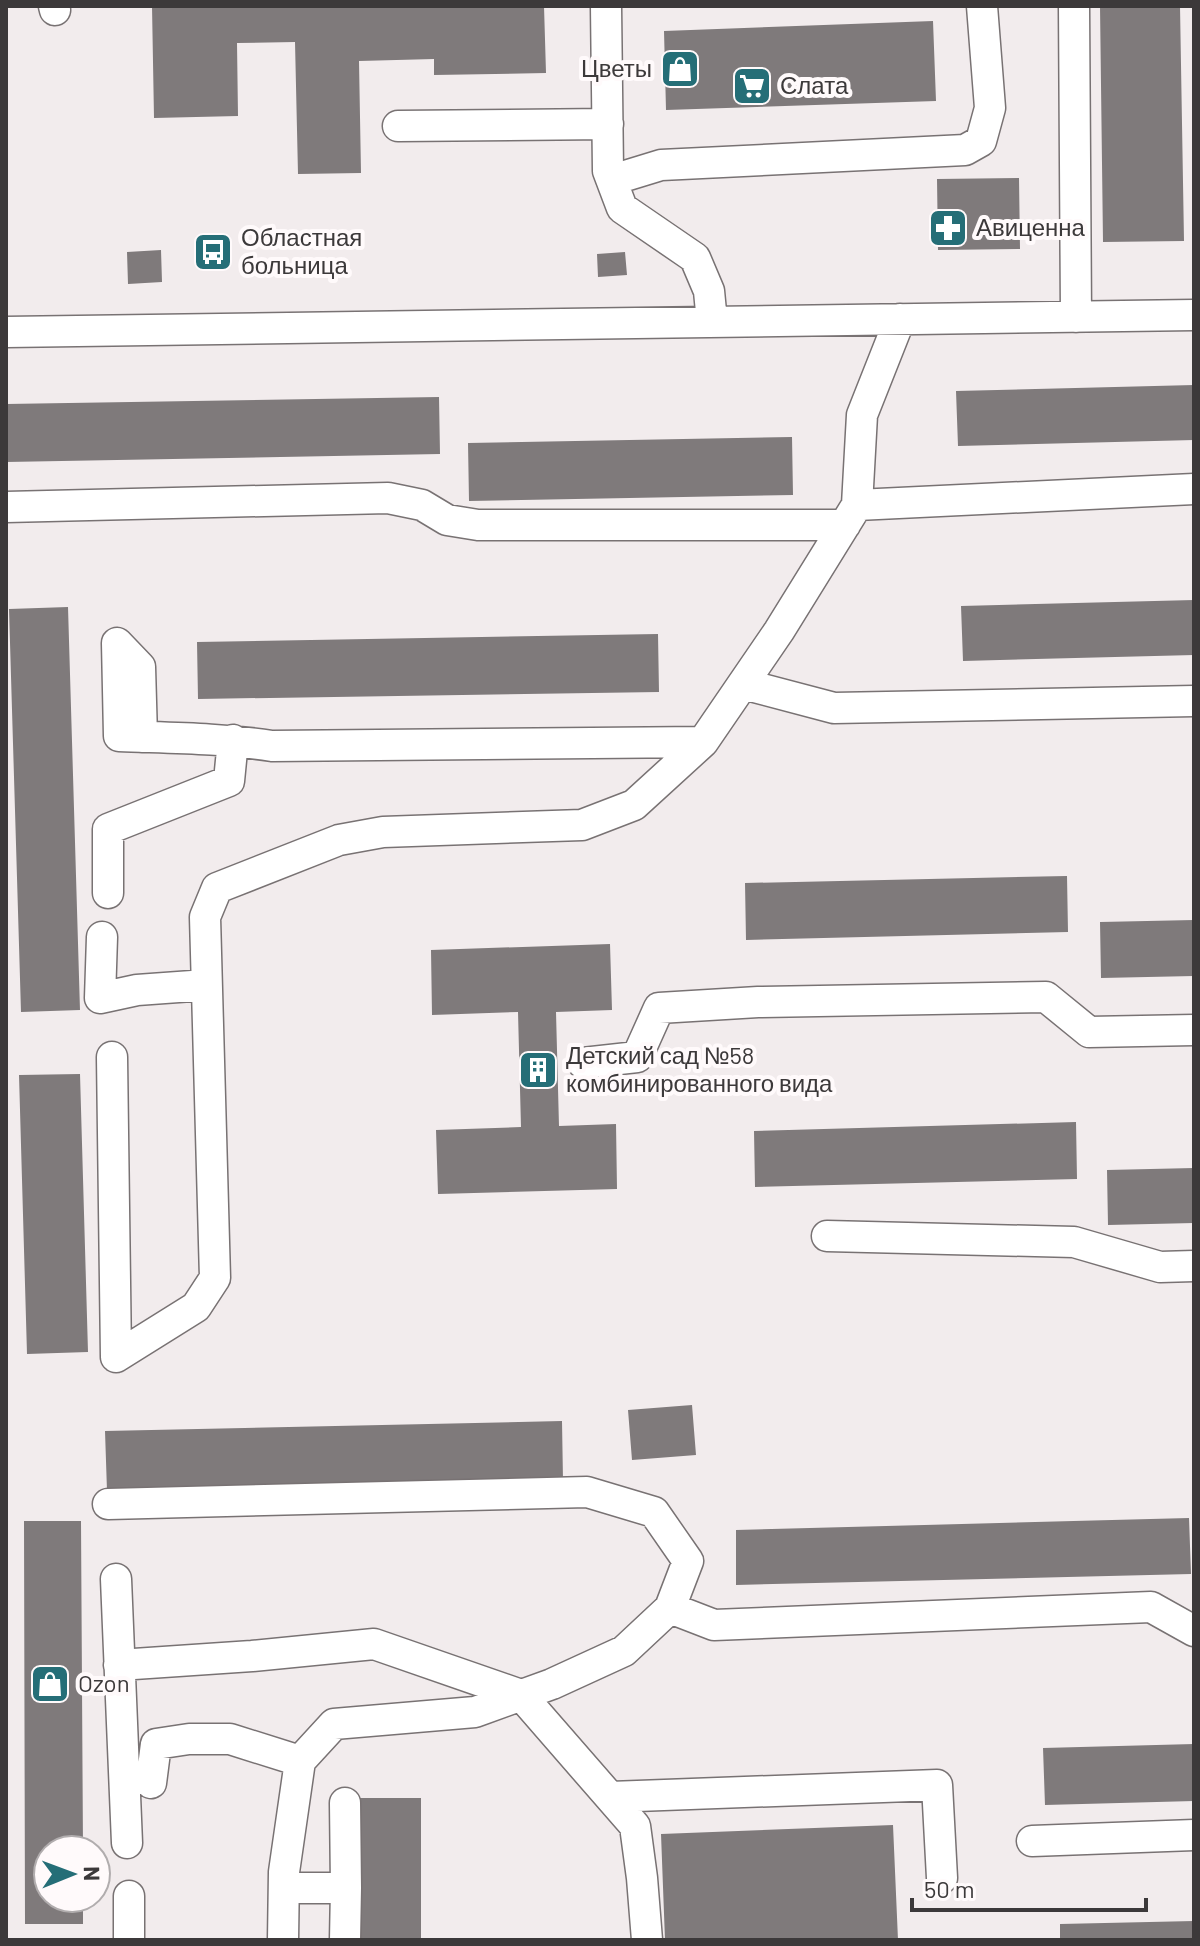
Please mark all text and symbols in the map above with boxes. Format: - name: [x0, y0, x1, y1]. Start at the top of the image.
- shop icon: Цветы: [659, 48, 701, 90]
- place label: Цветы: [581, 53, 652, 82]
- supermarket icon: Слата: [731, 65, 773, 107]
- place label: Слата: [780, 70, 849, 99]
- pharmacy icon: Авиценна: [927, 207, 969, 249]
- place label: Авиценна: [976, 212, 1085, 241]
- place label: Областная больница: [241, 222, 362, 279]
- bus stop icon: Областная больница: [192, 231, 234, 273]
- place label: Детский сад №58 комбинированного вида: [566, 1040, 833, 1097]
- building icon: Детский сад №58 комбинированного вида: [517, 1049, 559, 1091]
- shop icon: Ozon: [29, 1663, 71, 1705]
- place label: Ozon: [78, 1668, 130, 1697]
- north arrow: [32, 1834, 112, 1914]
- scale bar: [912, 1862, 1146, 1912]
- text: N: [80, 1866, 106, 1881]
- text: 50 m: [924, 1874, 975, 1903]

